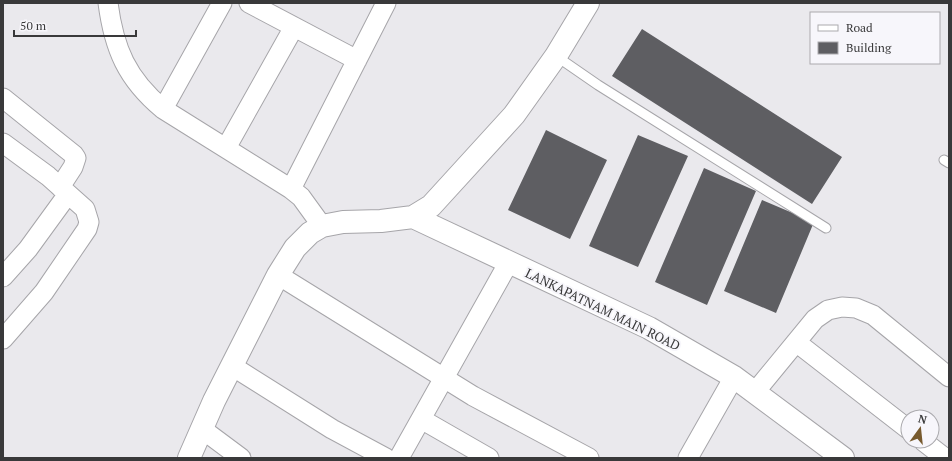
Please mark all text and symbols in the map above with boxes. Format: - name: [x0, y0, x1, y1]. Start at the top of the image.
- scale bar: [14, 12, 136, 38]
- legend: [810, 12, 940, 64]
- text: 50 m: [20, 18, 47, 33]
- text: Road: [846, 20, 873, 35]
- text: Building: [846, 40, 892, 55]
- street label: LANKAPATNAM MAIN ROAD: [523, 264, 683, 354]
- north arrow: [900, 409, 940, 449]
- text: N: [917, 411, 929, 427]

